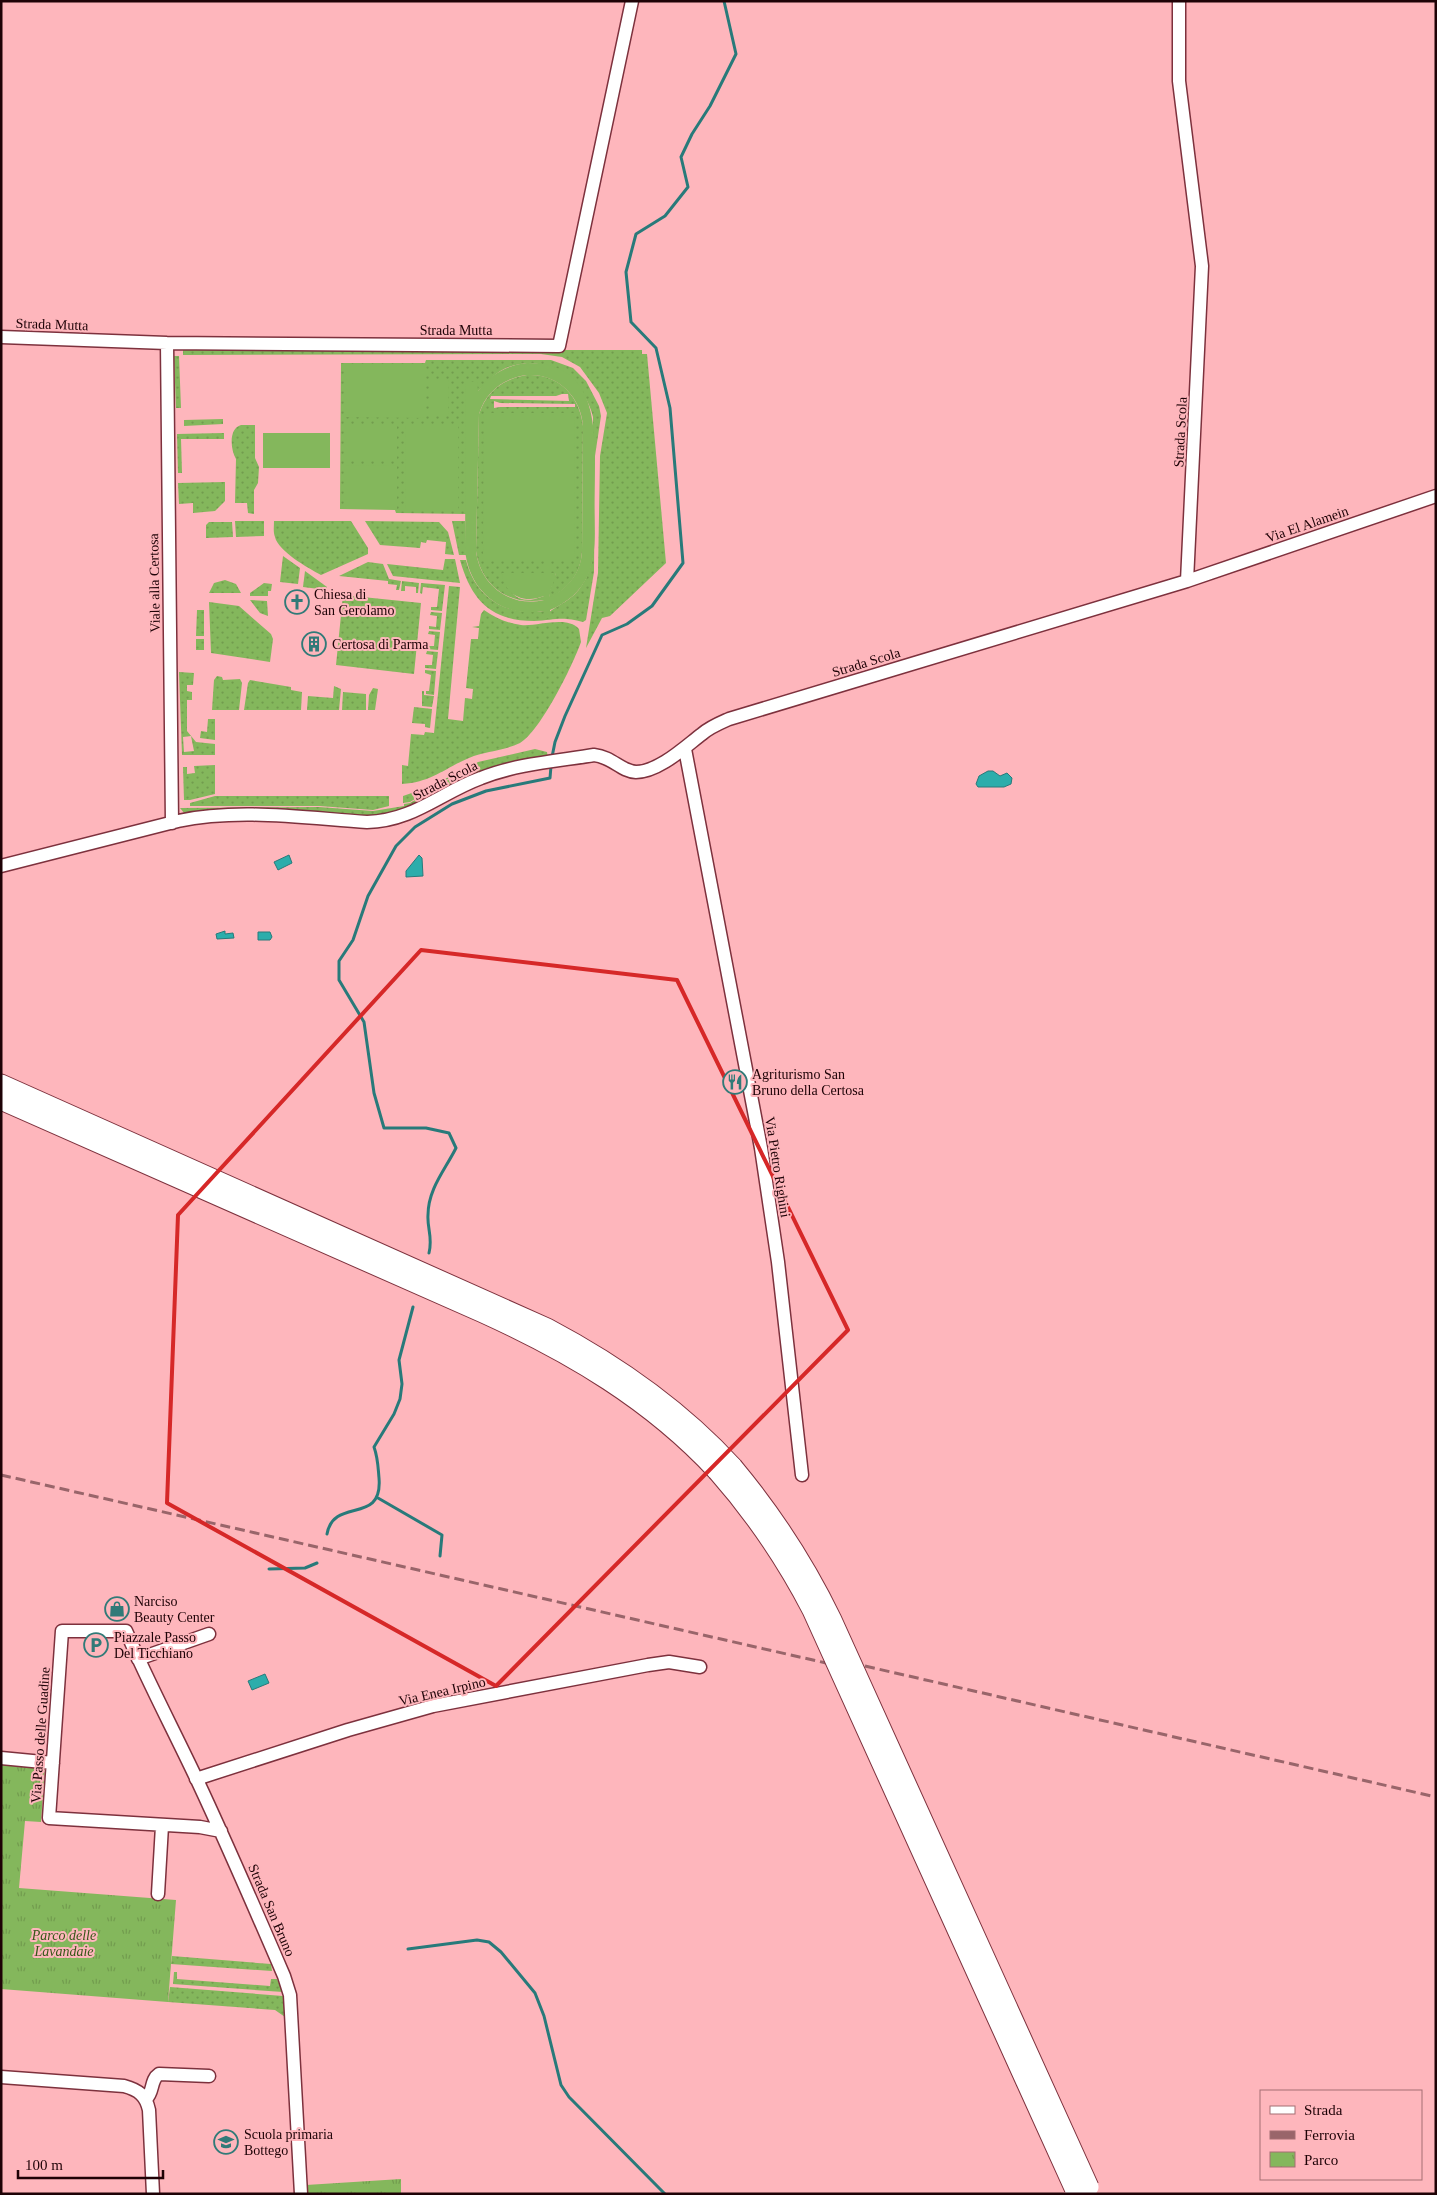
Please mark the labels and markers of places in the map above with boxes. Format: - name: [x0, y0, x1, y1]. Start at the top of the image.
- place label: Chiesa di San Gerolamo: [314, 587, 394, 618]
- church icon: Chiesa di San Gerolamo: [284, 589, 310, 615]
- building icon: Certosa di Parma: [301, 631, 327, 657]
- place label: Certosa di Parma: [332, 637, 429, 652]
- place label: Agriturismo San Bruno della Certosa: [752, 1067, 865, 1098]
- restaurant icon: Agriturismo San Bruno della Certosa: [722, 1069, 748, 1095]
- place label: Narciso Beauty Center: [134, 1594, 215, 1625]
- shop icon: Narciso Beauty Center: [104, 1596, 130, 1622]
- place label: Piazzale Passo Del Ticchiano: [114, 1630, 196, 1661]
- parking icon: Piazzale Passo Del Ticchiano: [83, 1632, 109, 1658]
- place label: Scuola primaria Bottego: [244, 2127, 334, 2158]
- school or university icon: Scuola primaria Bottego: [213, 2129, 239, 2155]

